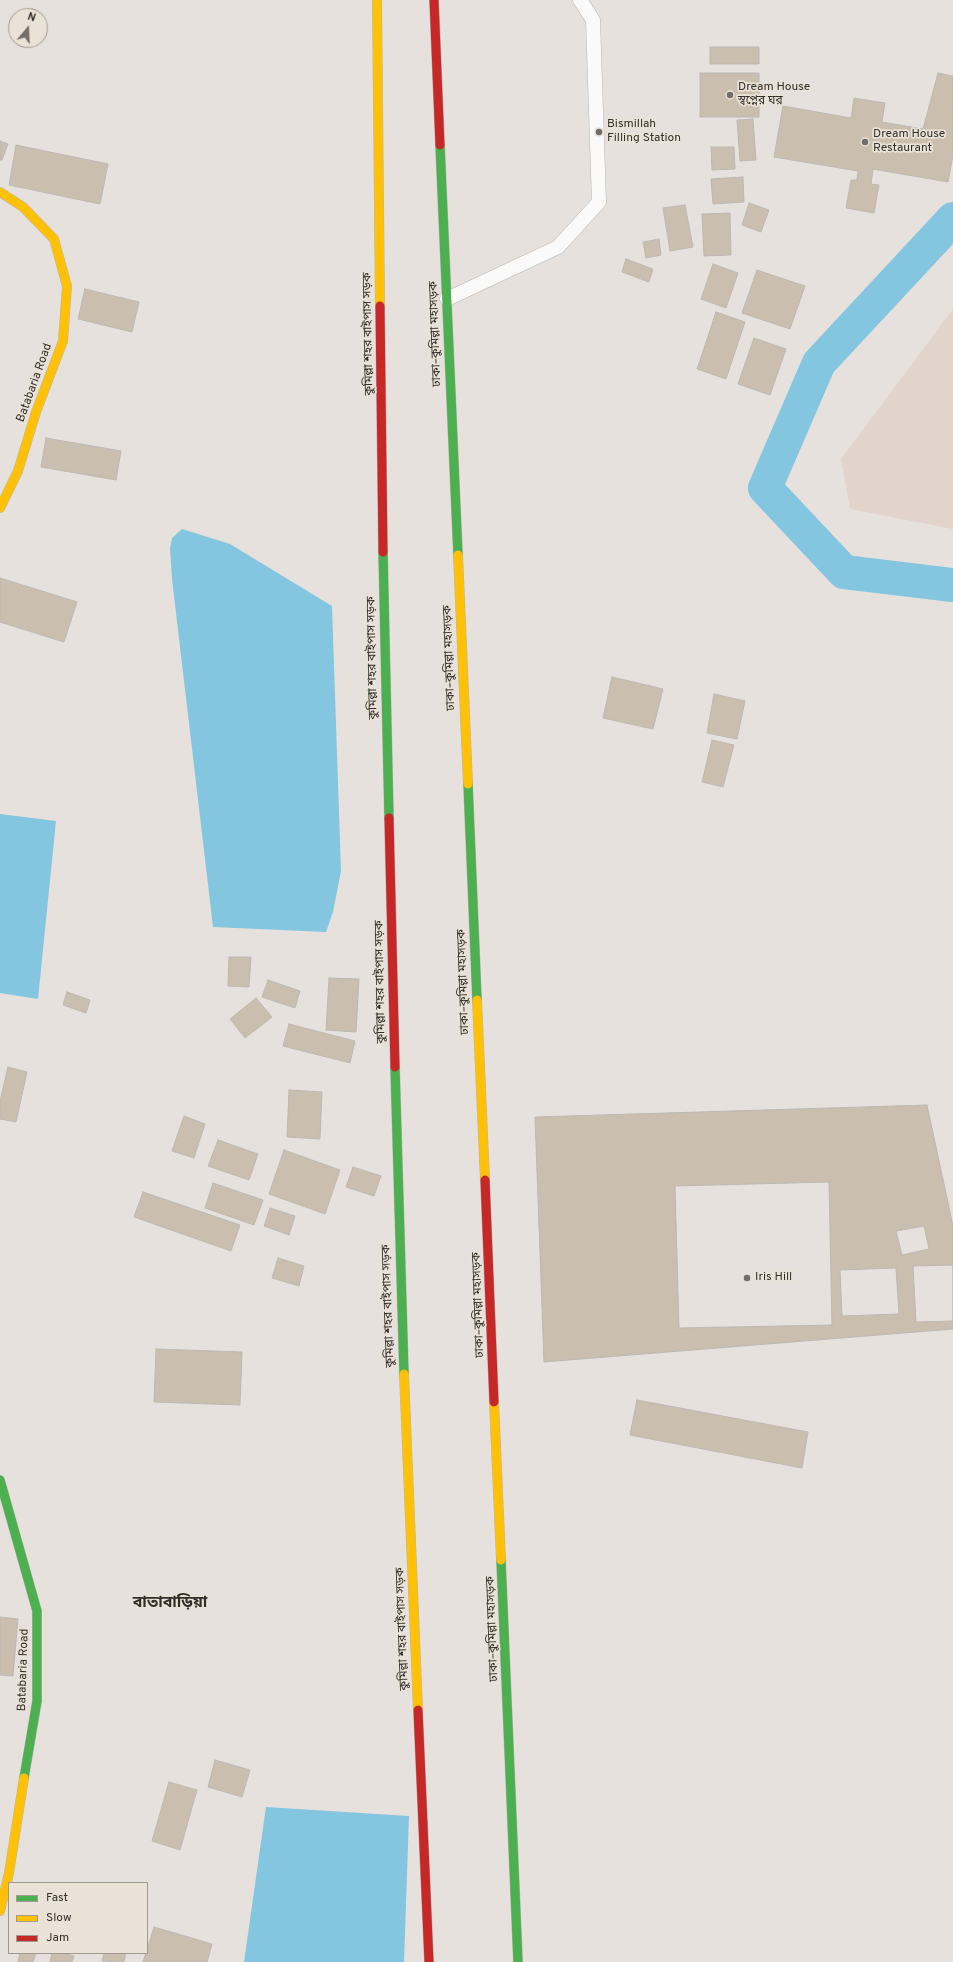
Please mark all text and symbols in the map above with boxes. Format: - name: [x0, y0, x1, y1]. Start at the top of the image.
- north arrow: [8, 8, 48, 48]
- text: N: [26, 10, 38, 26]
- place label: Dream House স্বপ্নের ঘর: [738, 81, 810, 109]
- marker: Dream House স্বপ্নের ঘর: [725, 90, 735, 100]
- place label: Bismillah Filling Station: [607, 118, 681, 146]
- marker: Bismillah Filling Station: [594, 127, 604, 137]
- place label: Dream House Restaurant: [873, 128, 945, 156]
- marker: Dream House Restaurant: [860, 137, 870, 147]
- street label: কুমিল্লা শহর বাইপাস সড়ক: [361, 272, 377, 396]
- street label: ঢাকা–কুমিল্লা মহাসড়ক: [427, 281, 445, 387]
- street label: Batabaria Road: [14, 342, 56, 424]
- street label: কুমিল্লা শহর বাইপাস সড়ক: [365, 596, 381, 720]
- street label: ঢাকা–কুমিল্লা মহাসড়ক: [441, 605, 459, 711]
- street label: কুমিল্লা শহর বাইপাস সড়ক: [373, 920, 389, 1044]
- street label: ঢাকা–কুমিল্লা মহাসড়ক: [455, 929, 473, 1035]
- street label: কুমিল্লা শহর বাইপাস সড়ক: [380, 1244, 398, 1368]
- street label: ঢাকা–কুমিল্লা মহাসড়ক: [470, 1252, 488, 1358]
- place label: Iris Hill: [755, 1271, 792, 1285]
- marker: Iris Hill: [742, 1273, 752, 1283]
- street label: কুমিল্লা শহর বাইপাস সড়ক: [394, 1567, 412, 1691]
- street label: ঢাকা–কুমিল্লা মহাসড়ক: [484, 1576, 502, 1682]
- district label: বাতাবাড়িয়া: [133, 1594, 207, 1614]
- street label: Batabaria Road: [15, 1628, 33, 1712]
- legend: [8, 1882, 148, 1954]
- text: Fast: [46, 1890, 68, 1906]
- text: Slow: [46, 1910, 72, 1926]
- text: Jam: [46, 1930, 69, 1946]

